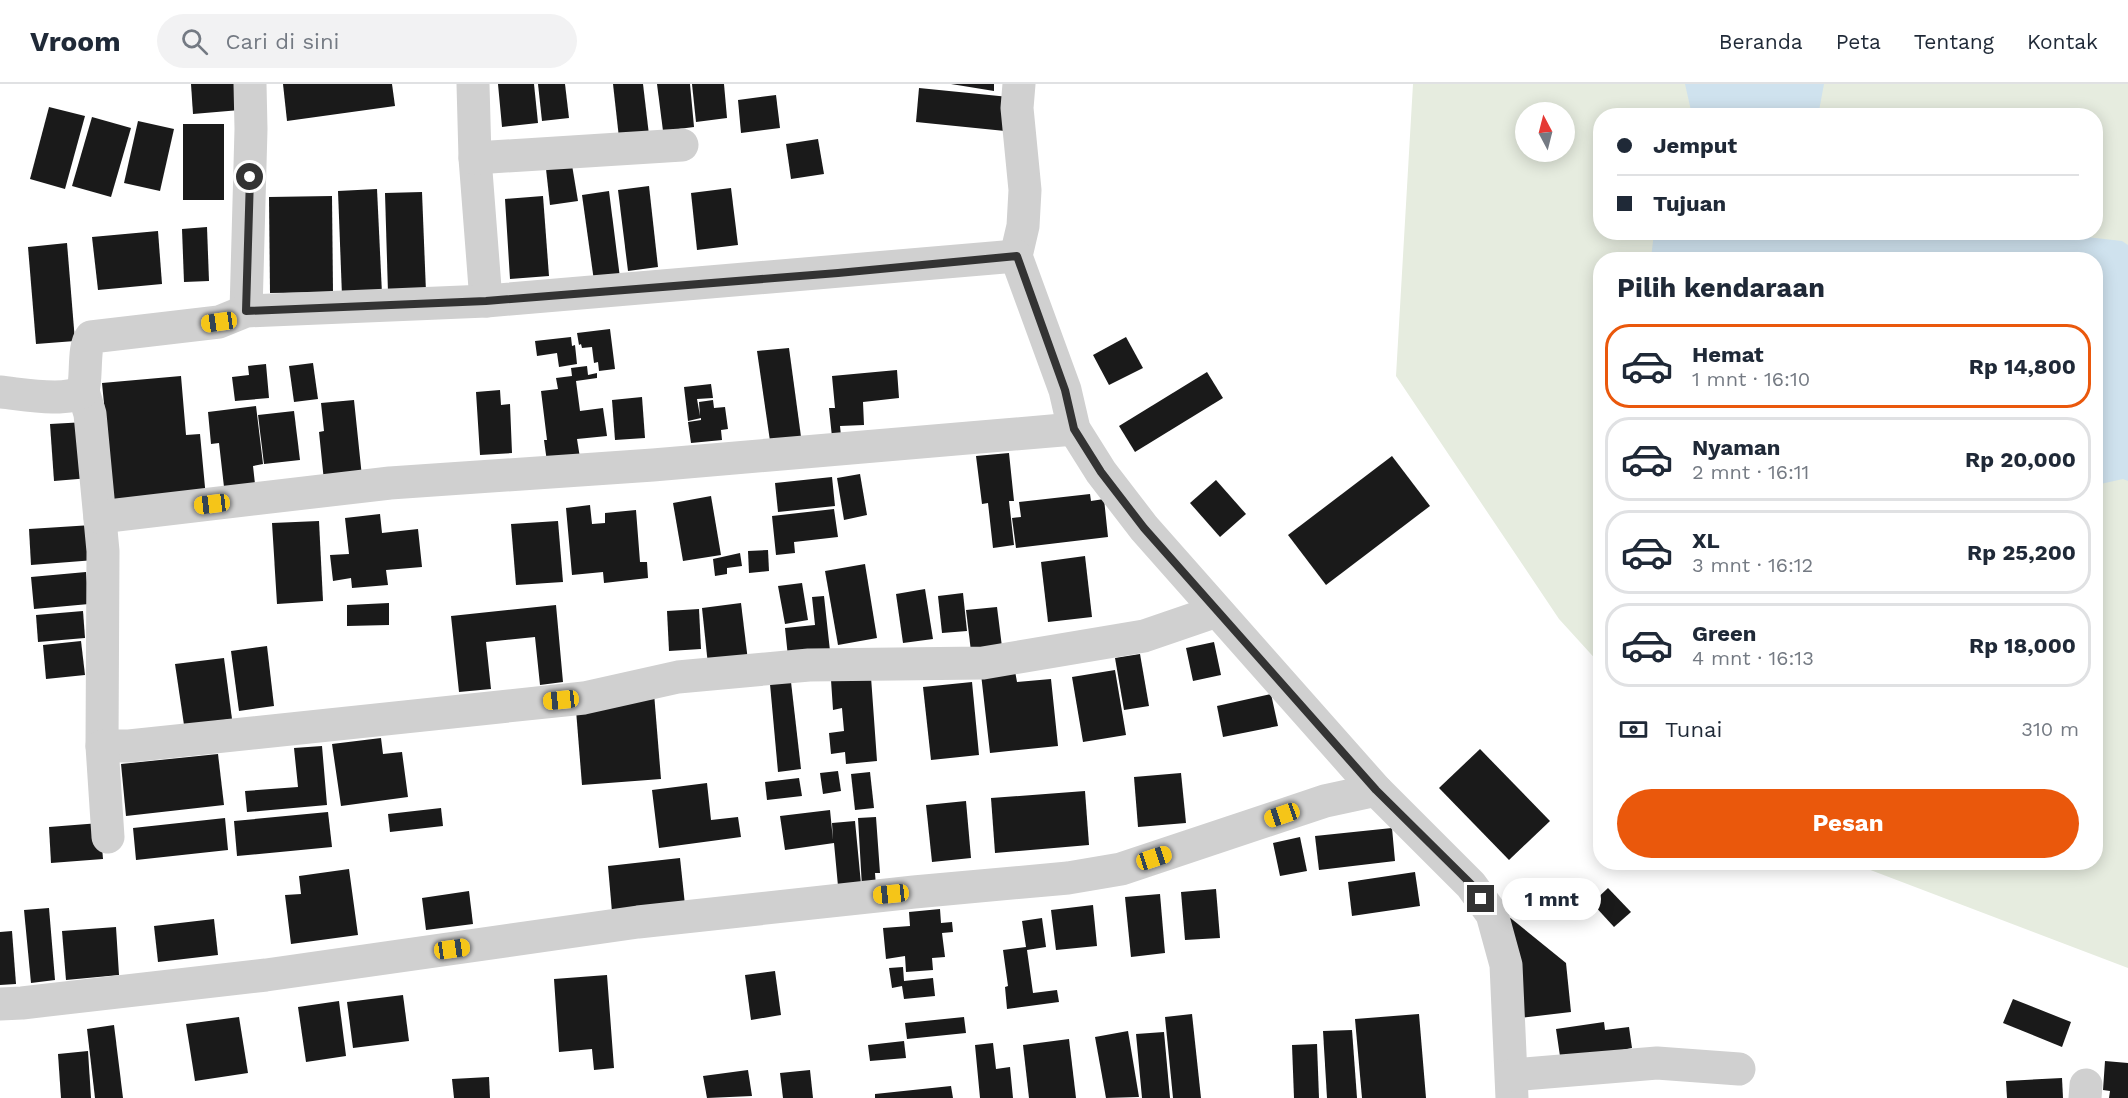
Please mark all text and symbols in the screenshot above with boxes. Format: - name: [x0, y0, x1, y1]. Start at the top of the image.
- search box: [157, 14, 577, 68]
- text: Vroom: [30, 25, 121, 58]
- icon: search: [178, 25, 211, 58]
- text: Cari di sini: [226, 29, 339, 54]
- text: Beranda: [1719, 29, 1803, 54]
- text: Peta: [1836, 29, 1881, 54]
- text: Tentang: [1914, 29, 1994, 54]
- text: Kontak: [2027, 29, 2098, 54]
- north arrow: [1515, 102, 1575, 162]
- map controls: [1515, 102, 1575, 162]
- text: Jemput: [1653, 133, 1737, 158]
- route start: [236, 163, 263, 190]
- text: Tujuan: [1653, 191, 1726, 216]
- text: Pilih kendaraan: [1617, 272, 1825, 304]
- car: [200, 311, 238, 333]
- icon: car: [1620, 339, 1674, 393]
- text: Hemat: [1692, 342, 1764, 367]
- text: Rp 14,800: [1969, 354, 2076, 379]
- text: 1 mnt · 16:10: [1692, 367, 1810, 391]
- icon: car: [1620, 432, 1674, 486]
- text: Nyaman: [1692, 435, 1780, 460]
- text: Rp 20,000: [1965, 447, 2076, 472]
- text: 2 mnt · 16:11: [1692, 460, 1809, 484]
- car: [193, 493, 231, 515]
- icon: car: [1620, 525, 1674, 579]
- text: XL: [1692, 528, 1720, 553]
- text: Rp 25,200: [1967, 540, 2076, 565]
- text: 3 mnt · 16:12: [1692, 553, 1813, 577]
- icon: car: [1620, 618, 1674, 672]
- text: Green: [1692, 621, 1756, 646]
- text: Rp 18,000: [1969, 633, 2076, 658]
- text: 4 mnt · 16:13: [1692, 646, 1814, 670]
- car: [542, 689, 580, 711]
- icon: cash: [1617, 713, 1650, 746]
- text: Tunai: [1665, 717, 1722, 742]
- text: 310 m: [2021, 717, 2079, 741]
- button: Pesan: [1617, 789, 2079, 858]
- car: [1262, 801, 1302, 829]
- car: [1134, 844, 1174, 872]
- callout: 1 mnt: [1502, 878, 1601, 920]
- car: [872, 883, 910, 905]
- route end: [1467, 885, 1494, 912]
- text: 1 mnt: [1524, 887, 1579, 911]
- car: [433, 938, 471, 960]

